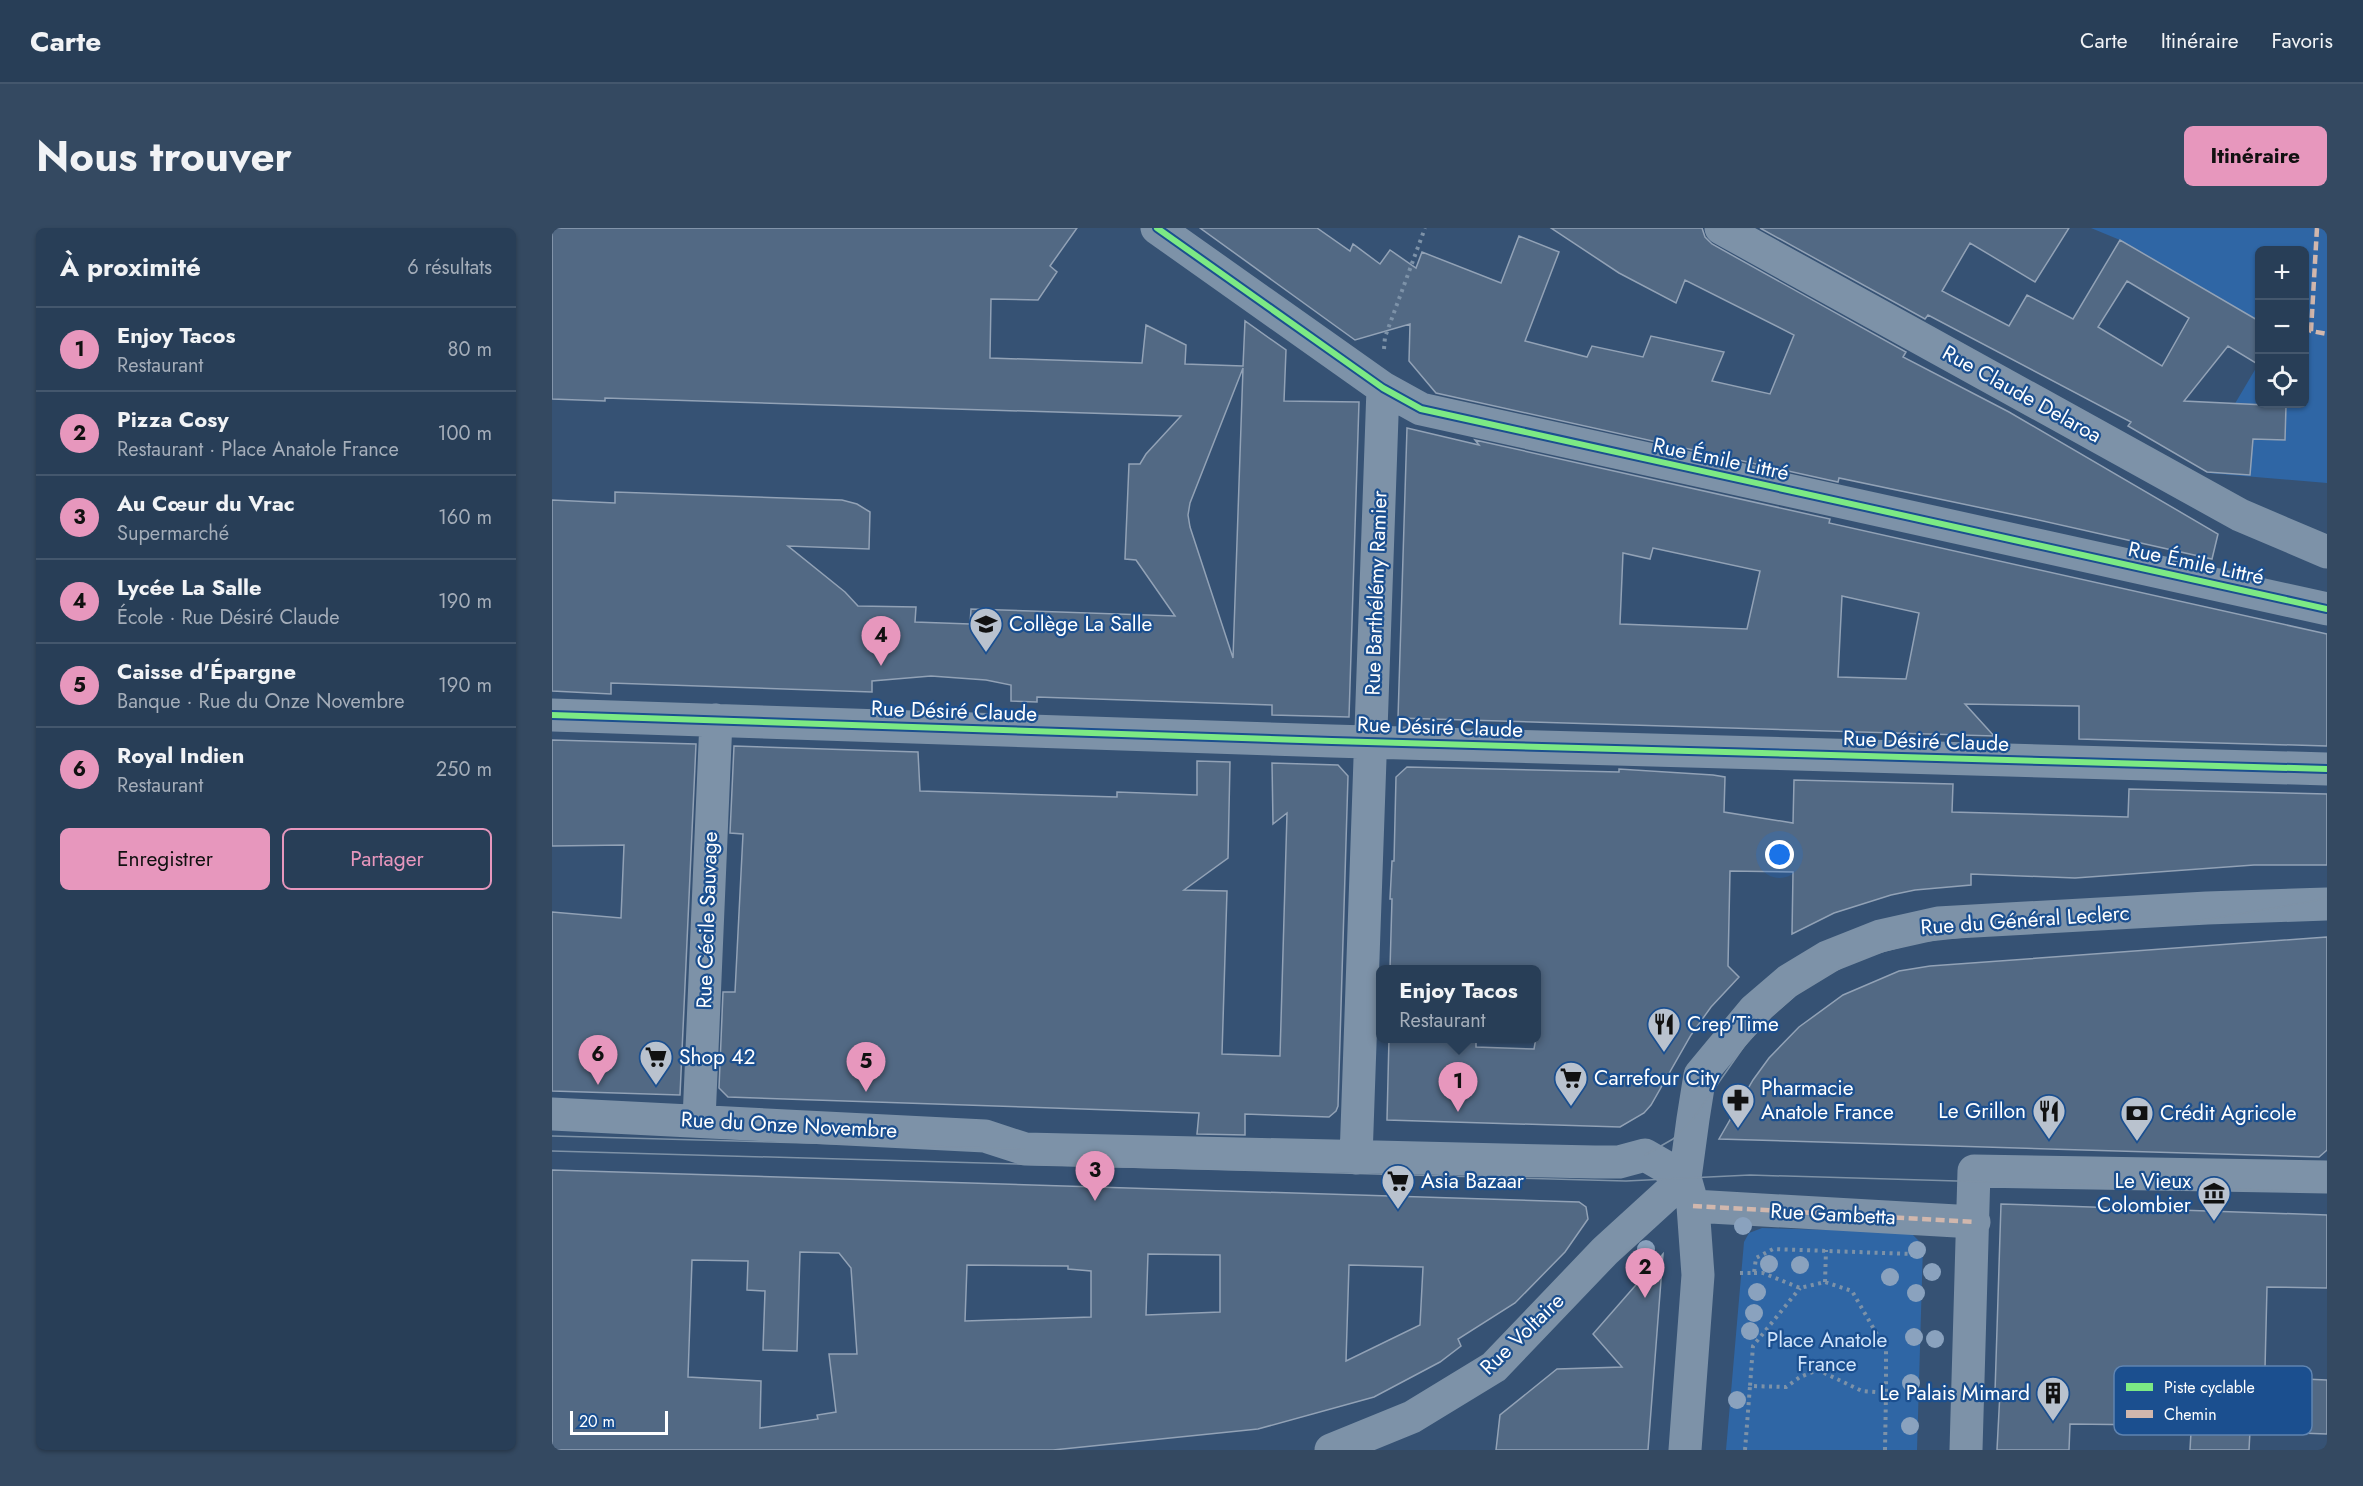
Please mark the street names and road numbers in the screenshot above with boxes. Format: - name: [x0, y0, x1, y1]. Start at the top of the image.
- street label: Rue Claude Delaroa: [1937, 338, 2107, 450]
- street label: Rue Émile Littré: [1650, 430, 1792, 488]
- street label: Rue Barthélémy Ramier: [1357, 489, 1395, 696]
- street label: Rue Émile Littré: [2125, 534, 2267, 592]
- street label: Rue Désiré Claude: [871, 693, 1038, 729]
- street label: Rue Désiré Claude: [1357, 709, 1524, 745]
- street label: Rue Désiré Claude: [1843, 723, 2010, 759]
- street label: Rue Cécile Sauvage: [689, 831, 725, 1009]
- street label: Rue du Général Leclerc: [1919, 898, 2131, 942]
- street label: Rue du Onze Novembre: [680, 1104, 898, 1146]
- street label: Rue Gambetta: [1769, 1196, 1897, 1232]
- street label: Rue Voltaire: [1473, 1286, 1571, 1382]

